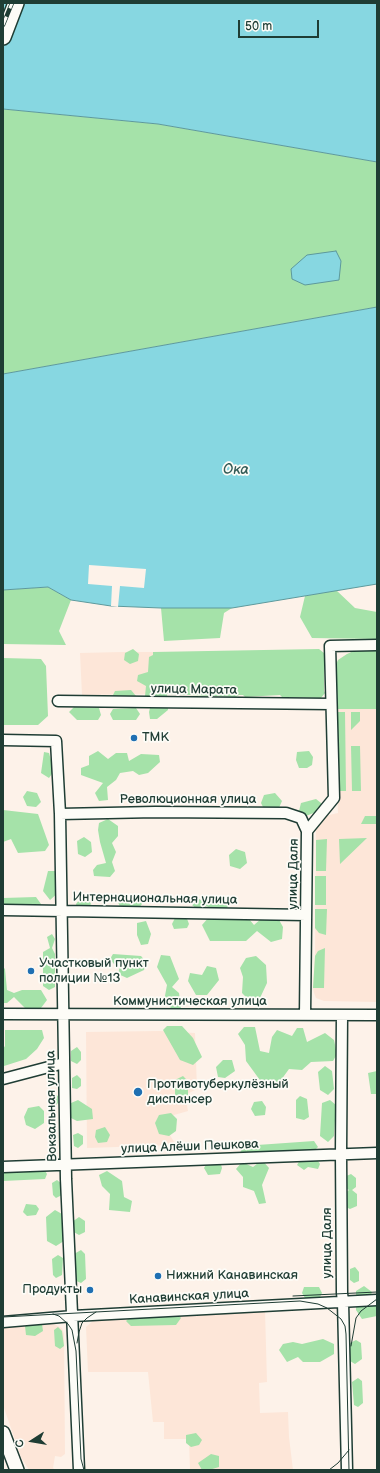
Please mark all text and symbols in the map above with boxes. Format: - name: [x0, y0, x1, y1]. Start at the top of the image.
- scale bar: [240, 12, 321, 38]
- text: 50 m: [245, 19, 272, 34]
- water label: Ока: [223, 462, 249, 478]
- street label: улица Марата: [151, 681, 237, 699]
- place label: ТМК: [142, 730, 169, 746]
- marker: ТМК: [129, 733, 139, 743]
- street label: Революционная улица: [120, 792, 256, 808]
- street label: улица Даля: [286, 838, 302, 910]
- street label: Интернациональная улица: [72, 890, 238, 908]
- place label: Участковый пункт полиции №13: [39, 956, 149, 987]
- marker: Участковый пункт полиции №13: [26, 966, 36, 976]
- street label: Коммунистическая улица: [113, 994, 267, 1010]
- street label: Вокзальная улица: [43, 1050, 61, 1162]
- place label: Противотуберкулёзный диспансер: [147, 1077, 289, 1108]
- marker: Противотуберкулёзный диспансер: [132, 1086, 144, 1098]
- street label: улица Алёши Пешкова: [121, 1137, 259, 1157]
- street label: улица Даля: [320, 1208, 336, 1278]
- place label: Нижний Канавинская: [166, 1268, 298, 1284]
- marker: Нижний Канавинская: [153, 1271, 163, 1281]
- place label: Продукты: [22, 1282, 82, 1298]
- marker: Продукты: [85, 1285, 95, 1295]
- street label: Канавинская улица: [129, 1286, 249, 1308]
- north arrow: [12, 1421, 52, 1461]
- text: С: [13, 1439, 27, 1449]

